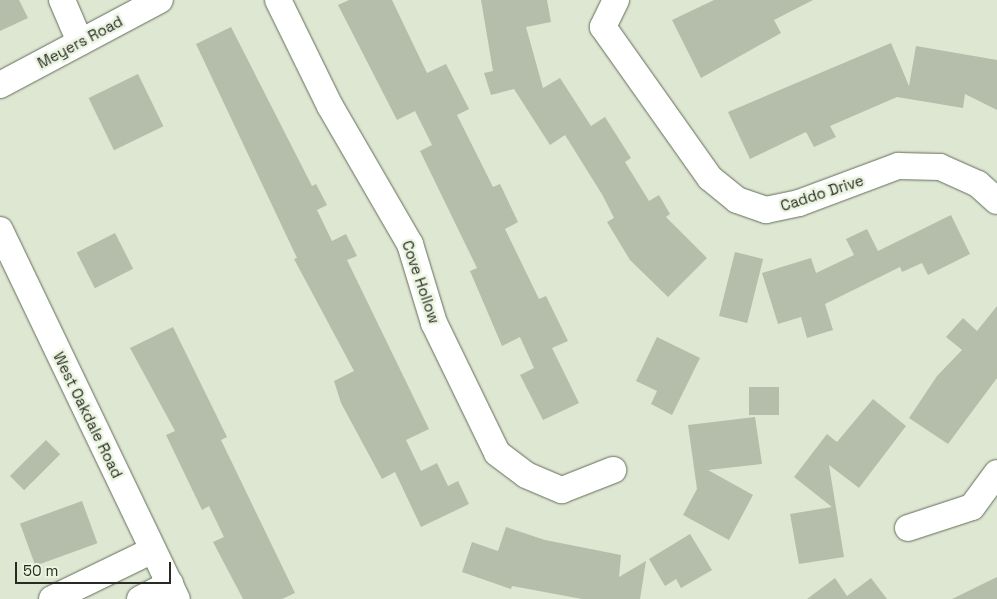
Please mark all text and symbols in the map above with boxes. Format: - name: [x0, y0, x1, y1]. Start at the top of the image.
- street label: Meyers Road: [34, 12, 126, 72]
- street label: Caddo Drive: [778, 171, 866, 215]
- street label: Cove Hollow: [398, 238, 444, 326]
- street label: West Oakdale Road: [50, 349, 126, 481]
- scale bar: [18, 552, 174, 584]
- text: 50 m: [23, 561, 58, 580]

